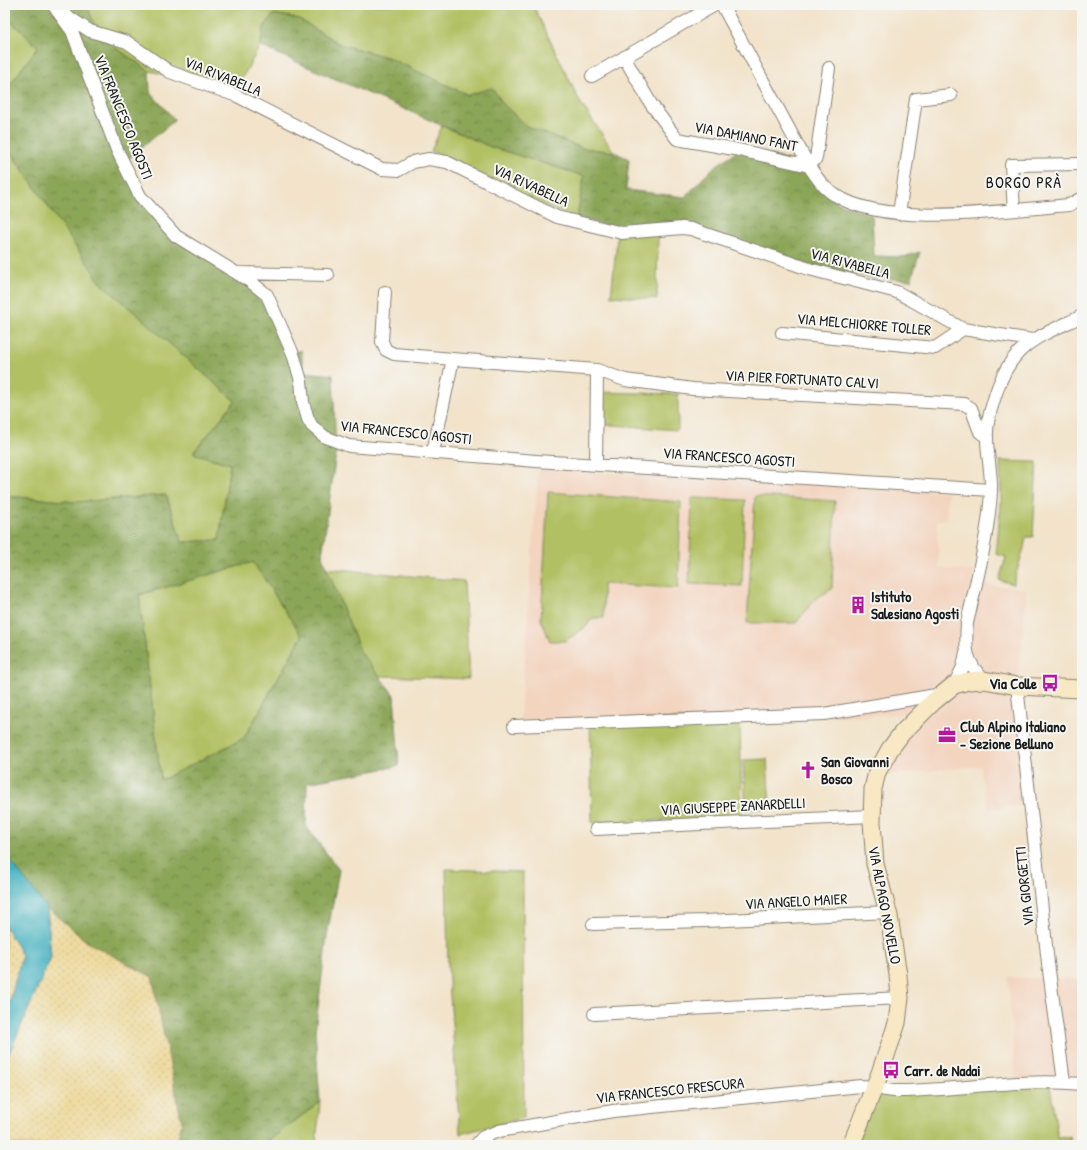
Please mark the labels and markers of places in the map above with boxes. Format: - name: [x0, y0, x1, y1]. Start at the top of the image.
- place label: Istituto Salesiano Agosti: [871, 586, 959, 625]
- building icon: Istituto Salesiano Agosti: [848, 595, 868, 615]
- place label: Via Colle: [989, 673, 1037, 694]
- bus stop icon: Via Colle: [1040, 673, 1060, 693]
- place label: Club Alpino Italiano - Sezione Belluno: [960, 716, 1066, 754]
- office icon: Club Alpino Italiano - Sezione Belluno: [937, 725, 957, 745]
- place label: San Giovanni Bosco: [821, 751, 889, 789]
- church icon: San Giovanni Bosco: [798, 760, 818, 780]
- bus stop icon: Carr. de Nadai: [881, 1060, 901, 1080]
- place label: Carr. de Nadai: [904, 1060, 981, 1081]

